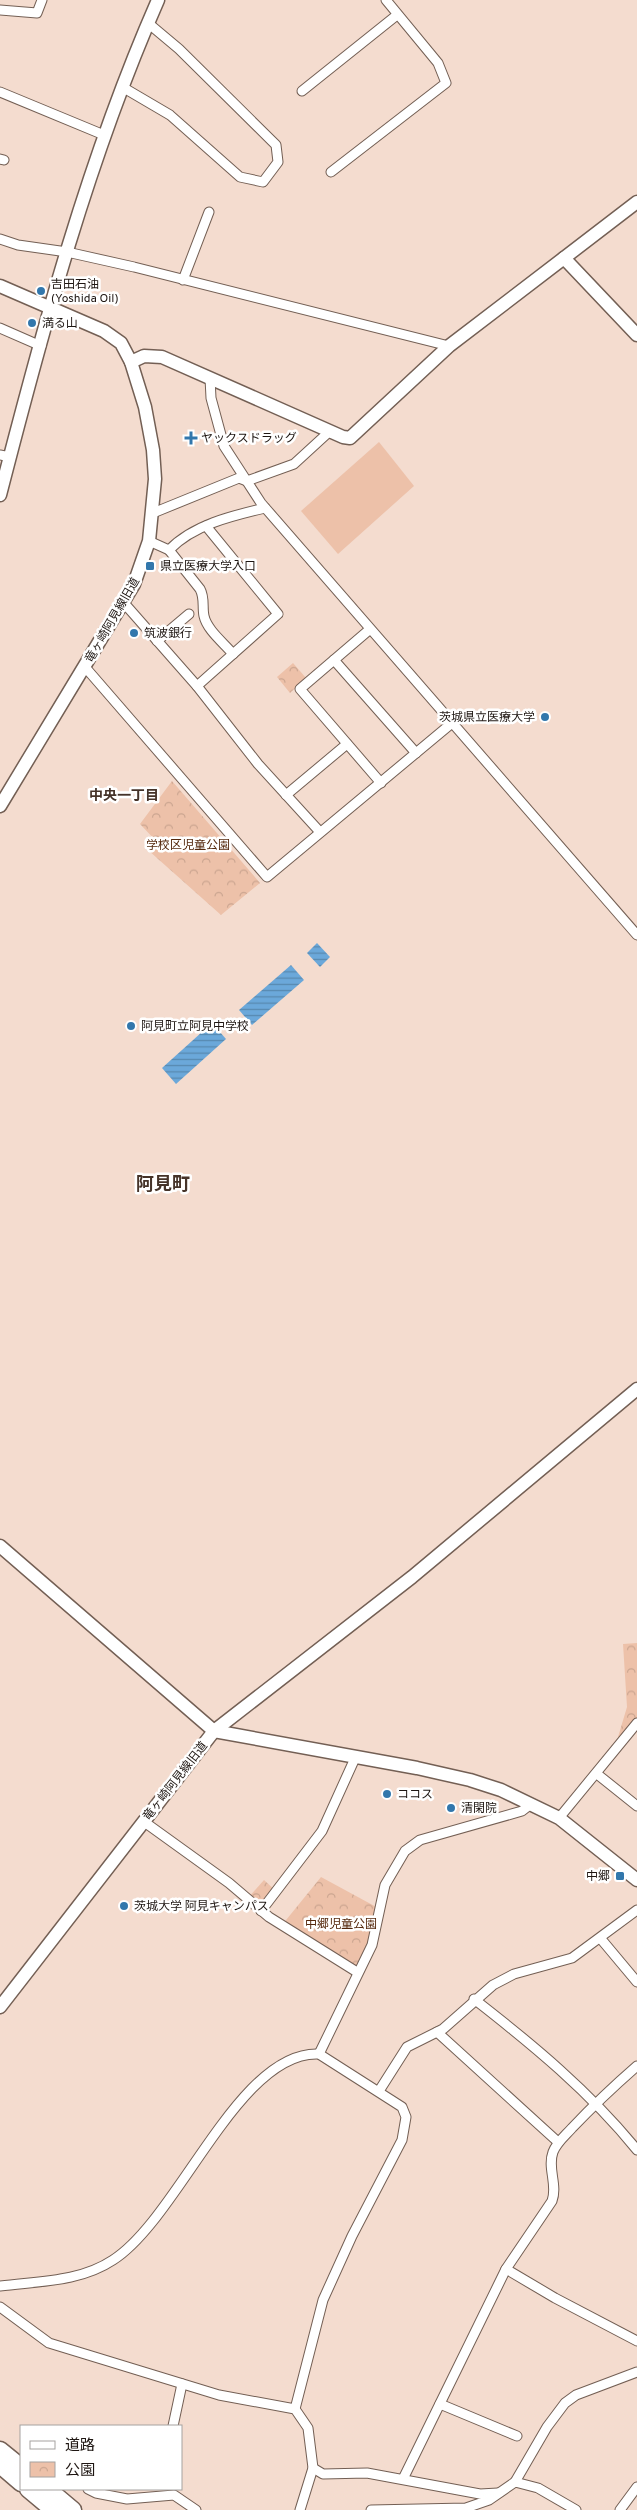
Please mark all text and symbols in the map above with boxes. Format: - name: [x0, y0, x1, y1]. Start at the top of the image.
- place label: 吉田石油 (Yoshida Oil): [51, 277, 119, 307]
- marker: 吉田石油 (Yoshida Oil): [35, 285, 47, 297]
- place label: 満る山: [42, 316, 78, 332]
- marker: 満る山: [26, 317, 38, 329]
- place label: ヤックスドラッグ: [201, 431, 297, 447]
- marker: ヤックスドラッグ: [185, 432, 197, 444]
- place label: 県立医療大学入口: [160, 559, 256, 575]
- marker: 県立医療大学入口: [144, 560, 156, 572]
- street label: 竜ヶ崎阿見線旧道: [82, 575, 144, 666]
- place label: 筑波銀行: [144, 626, 192, 642]
- marker: 筑波銀行: [128, 627, 140, 639]
- place label: 茨城県立医療大学: [439, 710, 535, 726]
- marker: 茨城県立医療大学: [539, 711, 551, 723]
- district label: 中央一丁目: [89, 788, 159, 805]
- park label: 学校区児童公園: [146, 838, 230, 854]
- place label: 阿見町立阿見中学校: [141, 1019, 249, 1035]
- marker: 阿見町立阿見中学校: [125, 1020, 137, 1032]
- district label: 阿見町: [136, 1174, 190, 1197]
- street label: 竜ヶ崎阿見線旧道: [140, 1739, 212, 1824]
- place label: ココス: [397, 1787, 433, 1803]
- marker: ココス: [381, 1788, 393, 1800]
- place label: 清閑院: [461, 1801, 497, 1817]
- marker: 清閑院: [445, 1802, 457, 1814]
- place label: 中郷: [586, 1869, 610, 1885]
- marker: 中郷: [614, 1870, 626, 1882]
- place label: 茨城大学 阿見キャンパス: [134, 1899, 269, 1915]
- marker: 茨城大学 阿見キャンパス: [118, 1900, 130, 1912]
- park label: 中郷児童公園: [305, 1917, 377, 1933]
- legend: [20, 2425, 182, 2490]
- text: 道路: [65, 2437, 95, 2456]
- text: 公園: [65, 2462, 95, 2481]

